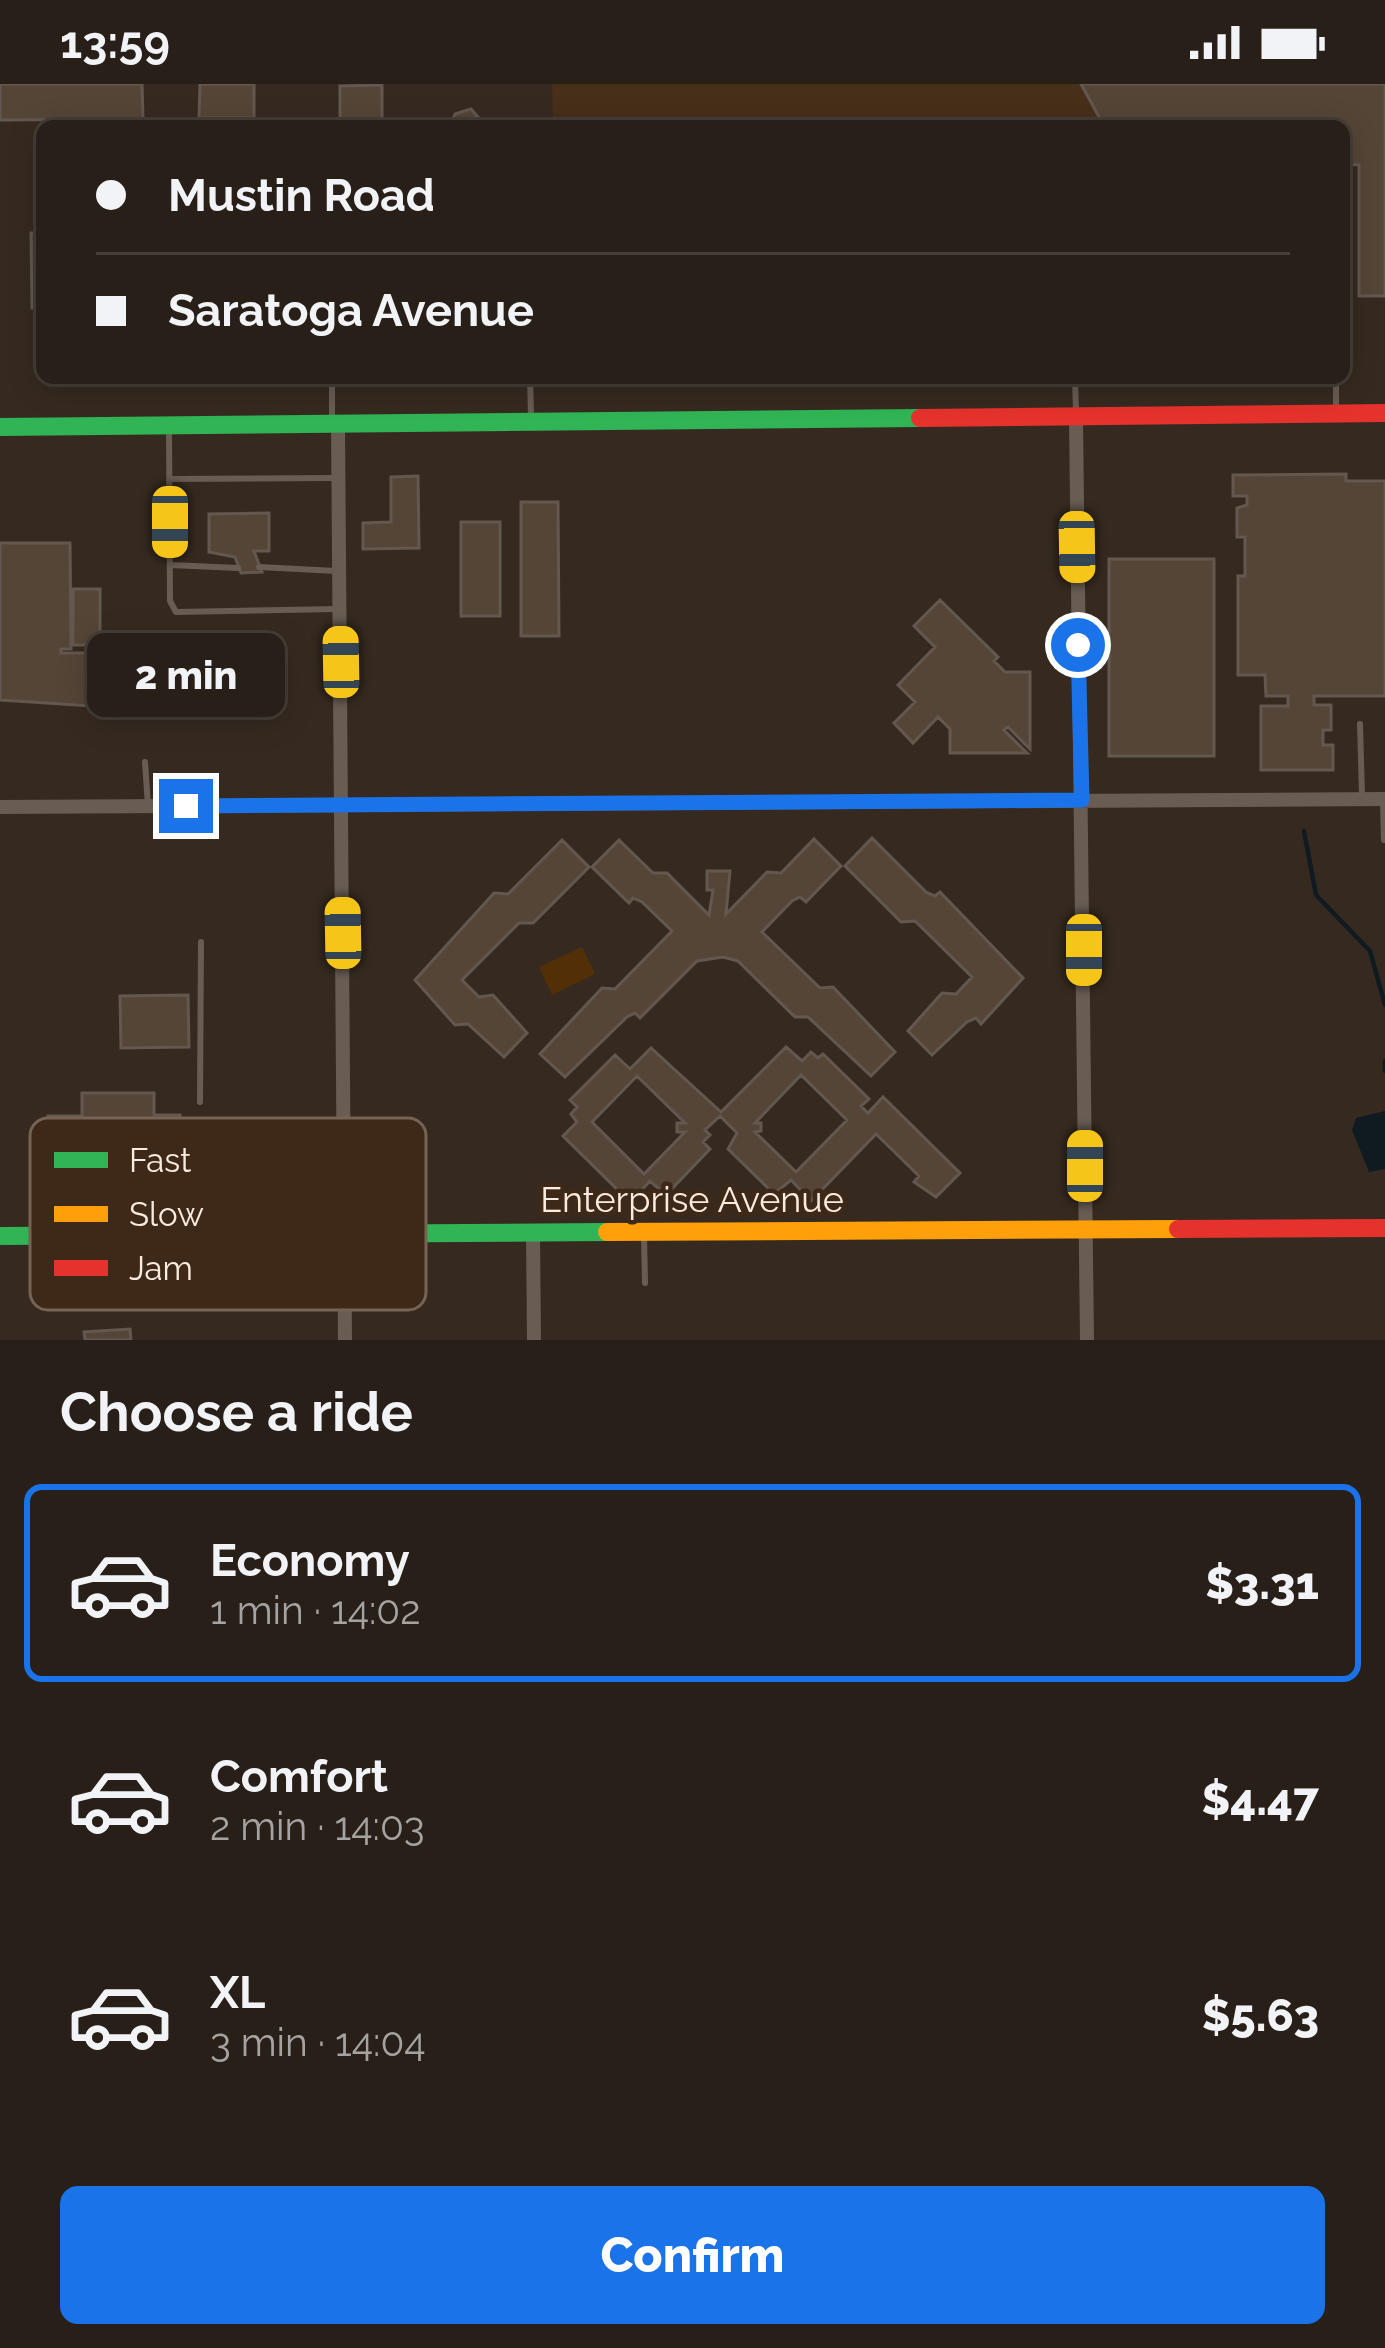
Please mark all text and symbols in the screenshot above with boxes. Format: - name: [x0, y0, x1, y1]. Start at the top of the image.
- text: 13:59: [60, 16, 170, 69]
- text: Mustin Road: [168, 169, 435, 222]
- text: Saratoga Avenue: [168, 284, 534, 337]
- car: [152, 486, 188, 558]
- car: [1058, 511, 1096, 583]
- route start: [1051, 618, 1105, 672]
- car: [322, 626, 360, 698]
- callout: 2 min: [87, 632, 285, 716]
- text: 2 min: [135, 652, 237, 698]
- route end: [159, 779, 213, 833]
- car: [324, 897, 362, 969]
- car: [1066, 914, 1102, 986]
- legend: [30, 1118, 426, 1310]
- car: [1067, 1130, 1103, 1202]
- text: Fast: [129, 1141, 191, 1180]
- street label: Enterprise Avenue: [540, 1178, 844, 1220]
- text: Slow: [129, 1195, 204, 1234]
- text: Jam: [129, 1249, 193, 1288]
- text: Choose a ride: [60, 1380, 413, 1444]
- icon: car: [66, 1529, 174, 1637]
- text: Economy: [210, 1534, 410, 1587]
- text: $3.31: [1205, 1557, 1319, 1610]
- text: 1 min · 14:02: [210, 1587, 420, 1633]
- icon: car: [66, 1745, 174, 1853]
- text: Comfort: [210, 1750, 388, 1803]
- text: $4.47: [1201, 1773, 1319, 1826]
- text: 2 min · 14:03: [210, 1803, 425, 1849]
- icon: car: [66, 1961, 174, 2069]
- text: XL: [210, 1966, 265, 2019]
- text: $5.63: [1202, 1989, 1319, 2042]
- text: 3 min · 14:04: [210, 2019, 426, 2065]
- button: Confirm: [60, 2186, 1325, 2324]

